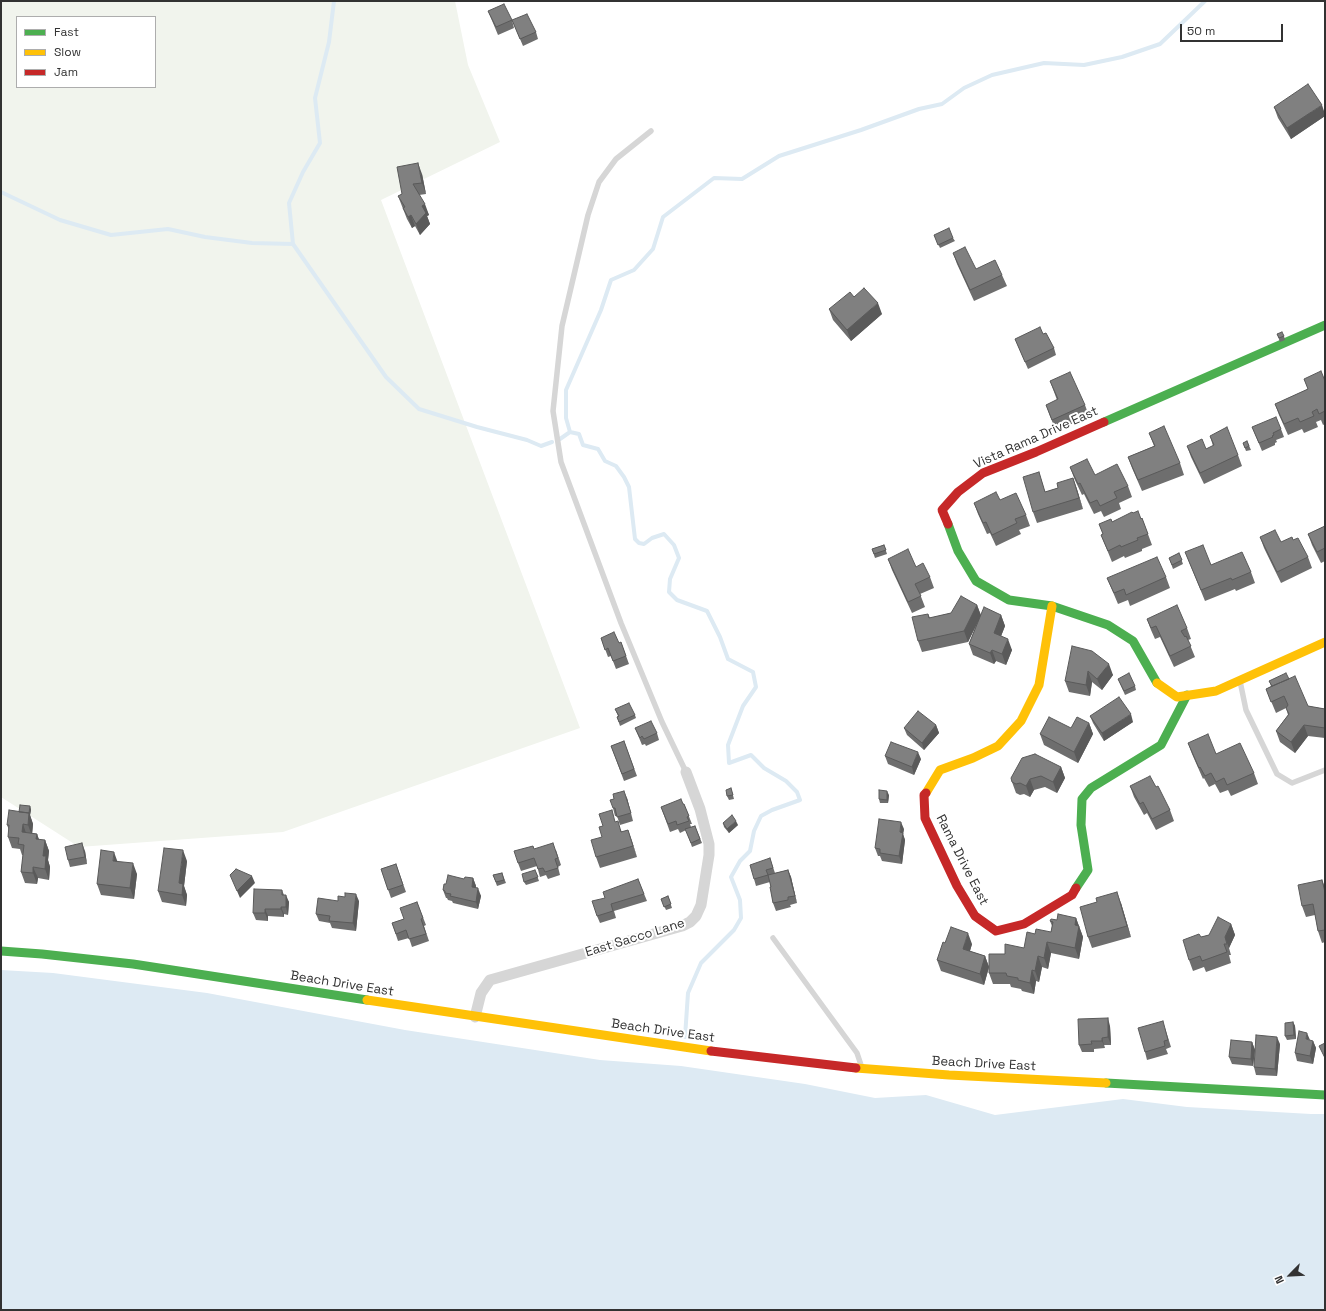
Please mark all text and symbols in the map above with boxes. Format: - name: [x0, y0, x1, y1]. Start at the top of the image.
- legend: [16, 16, 156, 88]
- scale bar: [1182, 16, 1285, 42]
- text: 50 m: [1187, 23, 1215, 39]
- text: Fast: [54, 24, 79, 40]
- text: Slow: [54, 44, 81, 60]
- text: Jam: [54, 64, 78, 80]
- street label: Vista Rama Drive East: [971, 404, 1101, 472]
- street label: Rama Drive East: [932, 812, 992, 908]
- street label: East Sacco Lane: [583, 915, 687, 961]
- street label: Beach Drive East: [289, 968, 395, 1000]
- street label: Beach Drive East: [610, 1016, 716, 1046]
- street label: Beach Drive East: [931, 1053, 1037, 1075]
- north arrow: [1270, 1255, 1310, 1295]
- text: N: [1271, 1274, 1287, 1286]

